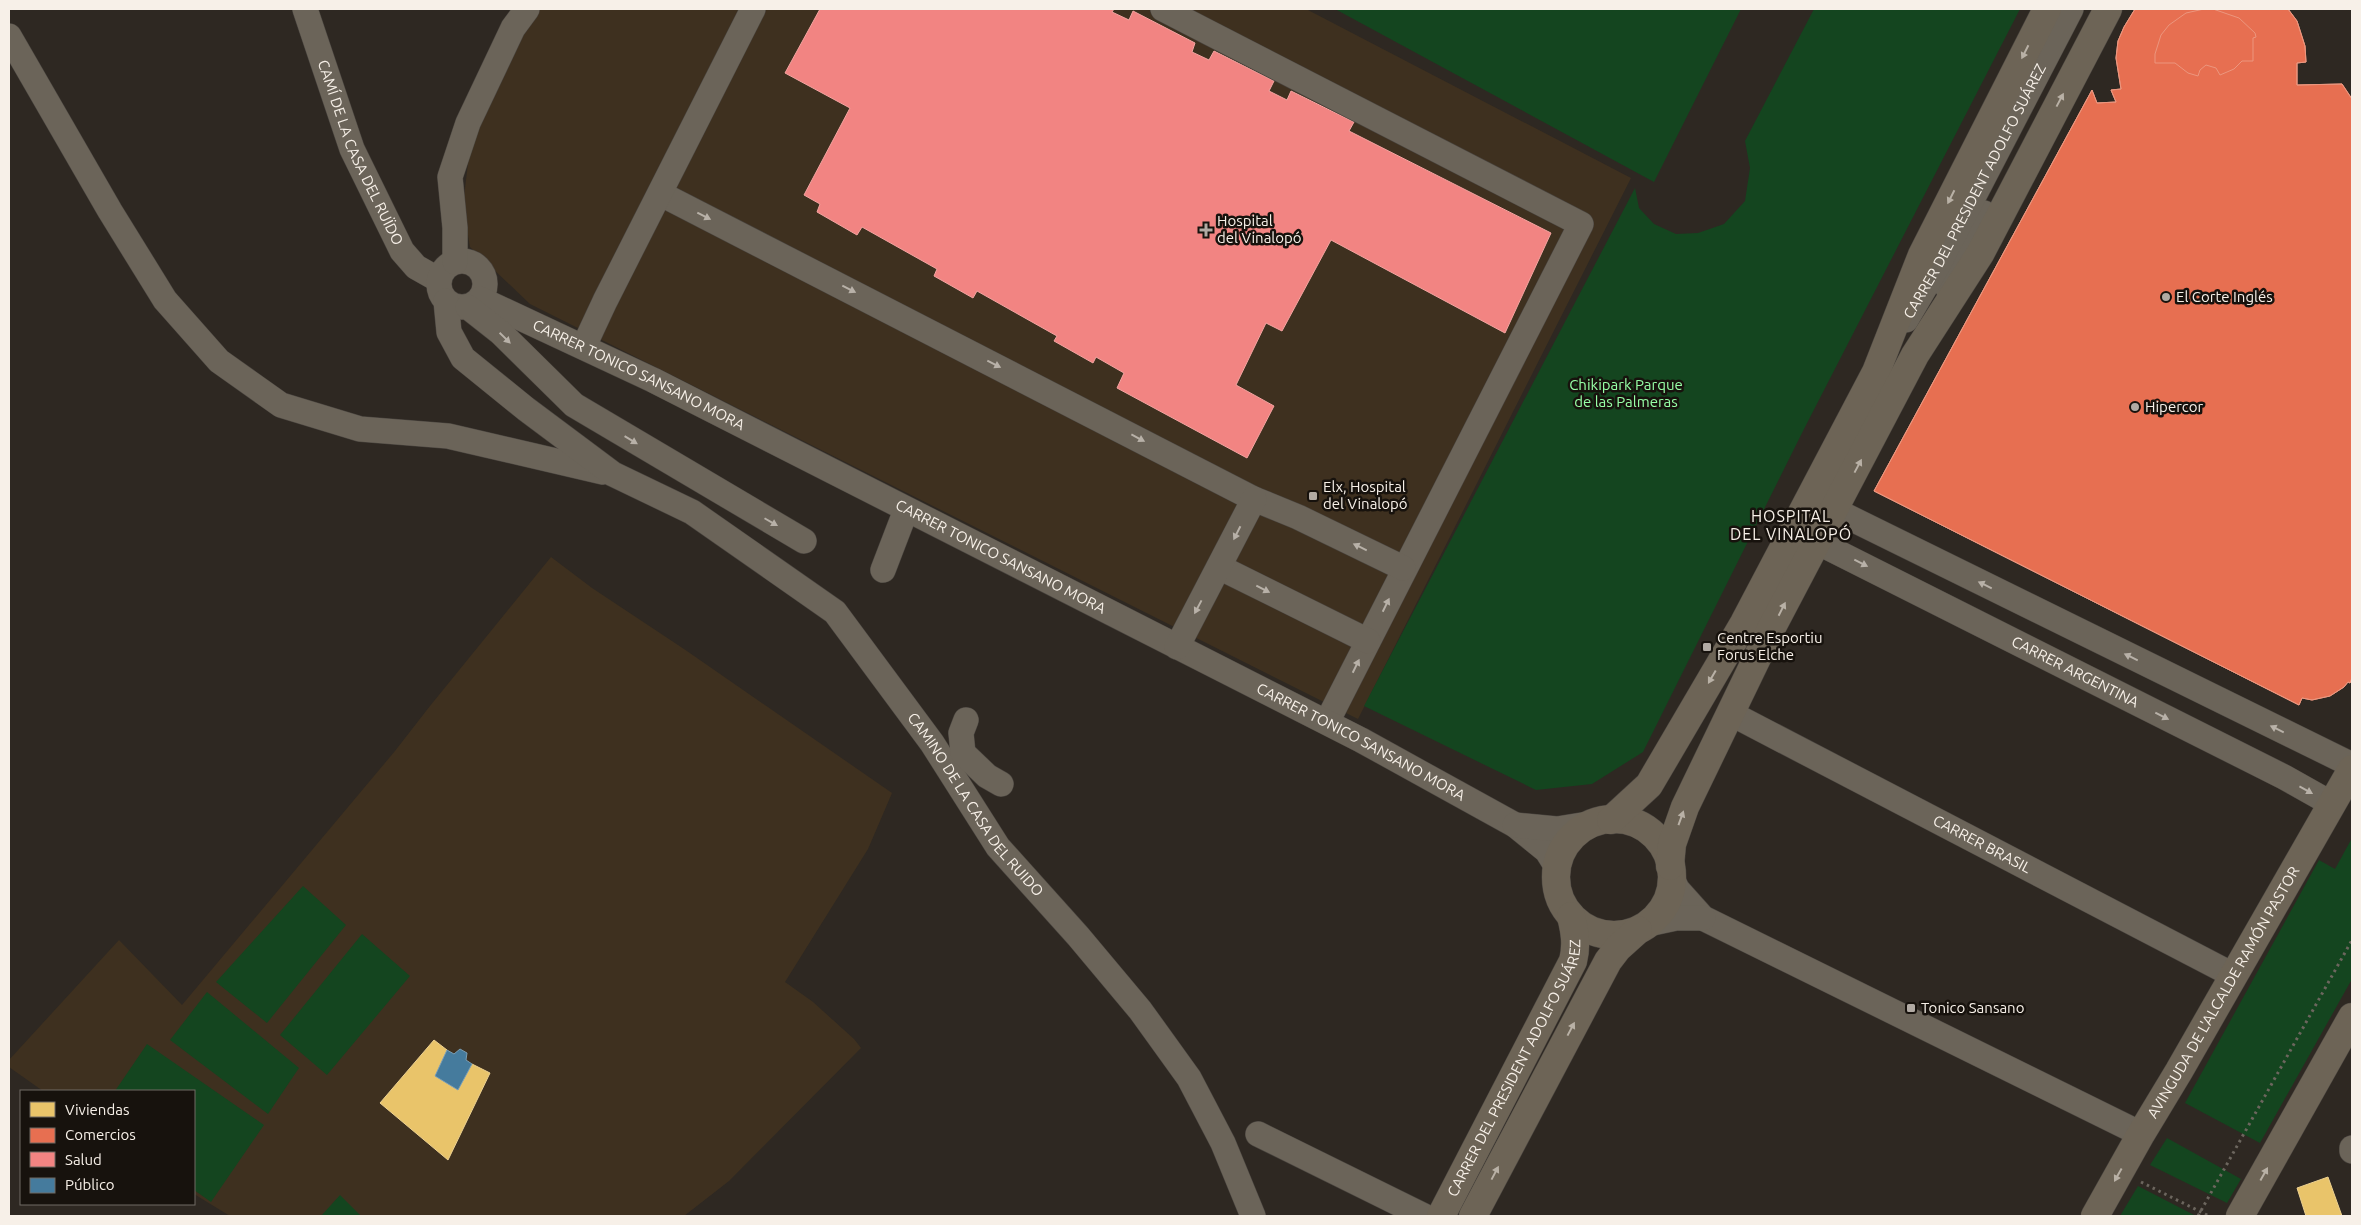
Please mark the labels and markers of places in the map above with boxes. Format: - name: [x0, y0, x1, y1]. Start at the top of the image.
- place label: Hospital del Vinalopó: [1217, 212, 1302, 246]
- marker: Hospital del Vinalopó: [1199, 223, 1213, 237]
- place label: El Corte Inglés: [2176, 288, 2273, 305]
- marker: El Corte Inglés: [2160, 291, 2172, 303]
- place label: Hipercor: [2145, 398, 2204, 415]
- marker: Hipercor: [2129, 401, 2141, 413]
- place label: Elx, Hospital del Vinalopó: [1323, 478, 1408, 512]
- marker: Elx, Hospital del Vinalopó: [1307, 490, 1319, 502]
- place label: Centre Esportiu Forus Elche: [1717, 629, 1823, 663]
- marker: Centre Esportiu Forus Elche: [1701, 641, 1713, 653]
- place label: Tonico Sansano: [1921, 999, 2024, 1016]
- marker: Tonico Sansano: [1905, 1002, 1917, 1014]

